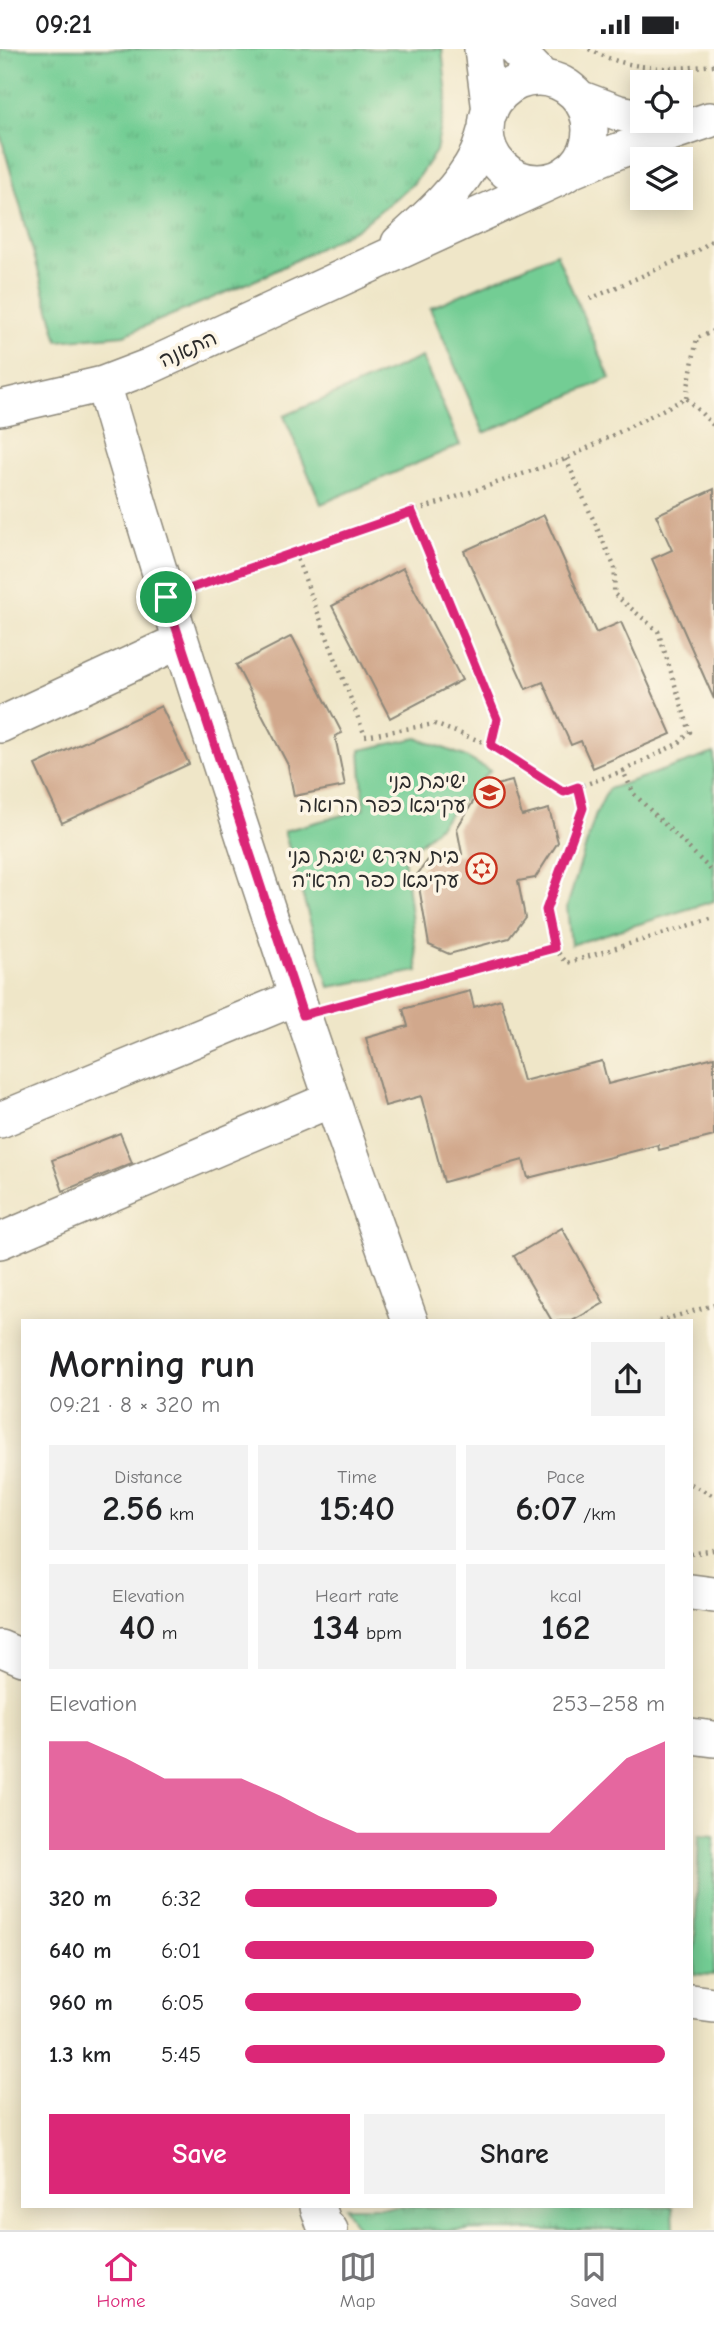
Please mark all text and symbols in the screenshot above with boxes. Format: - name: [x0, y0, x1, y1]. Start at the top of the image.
- text: 09:21: [35, 10, 92, 40]
- map controls: [630, 70, 693, 210]
- button: locate: [630, 70, 693, 133]
- button: layers: [630, 147, 693, 210]
- street label: התאנה: [155, 326, 221, 372]
- pin: [136, 567, 196, 627]
- icon: arrive: [147, 578, 185, 616]
- place label: ישיבת בני עקיבא כפר הרואה: [298, 769, 466, 818]
- school or university icon: ישיבת בני עקיבא כפר הרואה: [472, 776, 506, 810]
- place label: בית מדרש ישיבת בני עקיבא כפר הרא"ה: [287, 844, 459, 893]
- synagogue icon: בית מדרש ישיבת בני עקיבא כפר הרא"ה: [465, 851, 499, 885]
- button: share: [591, 1342, 665, 1416]
- text: Morning run: [49, 1343, 255, 1387]
- text: 09:21 · 8 × 320 m: [49, 1391, 220, 1418]
- text: Distance: [114, 1466, 182, 1488]
- text: Time: [337, 1466, 377, 1488]
- text: Pace: [547, 1466, 585, 1488]
- text: 2.56: [102, 1488, 163, 1529]
- text: 15:40: [319, 1488, 395, 1529]
- text: 6:07: [515, 1488, 577, 1529]
- text: km: [163, 1503, 194, 1525]
- text: /km: [577, 1503, 616, 1525]
- text: Elevation: [112, 1585, 185, 1607]
- text: Heart rate: [315, 1585, 399, 1607]
- text: kcal: [550, 1585, 582, 1607]
- text: 40: [119, 1607, 156, 1648]
- text: 134: [312, 1607, 360, 1648]
- text: 162: [541, 1607, 590, 1648]
- text: m: [156, 1622, 178, 1644]
- text: bpm: [360, 1622, 402, 1644]
- text: Elevation: [49, 1690, 137, 1717]
- text: 253–258 m: [552, 1690, 665, 1717]
- text: 320 m: [49, 1885, 111, 1912]
- text: 6:32: [161, 1885, 201, 1912]
- text: 640 m: [49, 1937, 111, 1964]
- text: 6:01: [161, 1937, 201, 1964]
- text: 960 m: [49, 1989, 113, 2016]
- text: 6:05: [161, 1989, 204, 2016]
- text: 1.3 km: [49, 2041, 111, 2068]
- text: 5:45: [161, 2041, 201, 2068]
- button: Save: [49, 2114, 350, 2194]
- button: Share: [364, 2114, 665, 2194]
- tab: Home: [97, 2248, 146, 2312]
- tab: Map: [339, 2248, 377, 2312]
- tab: Saved: [570, 2248, 617, 2312]

